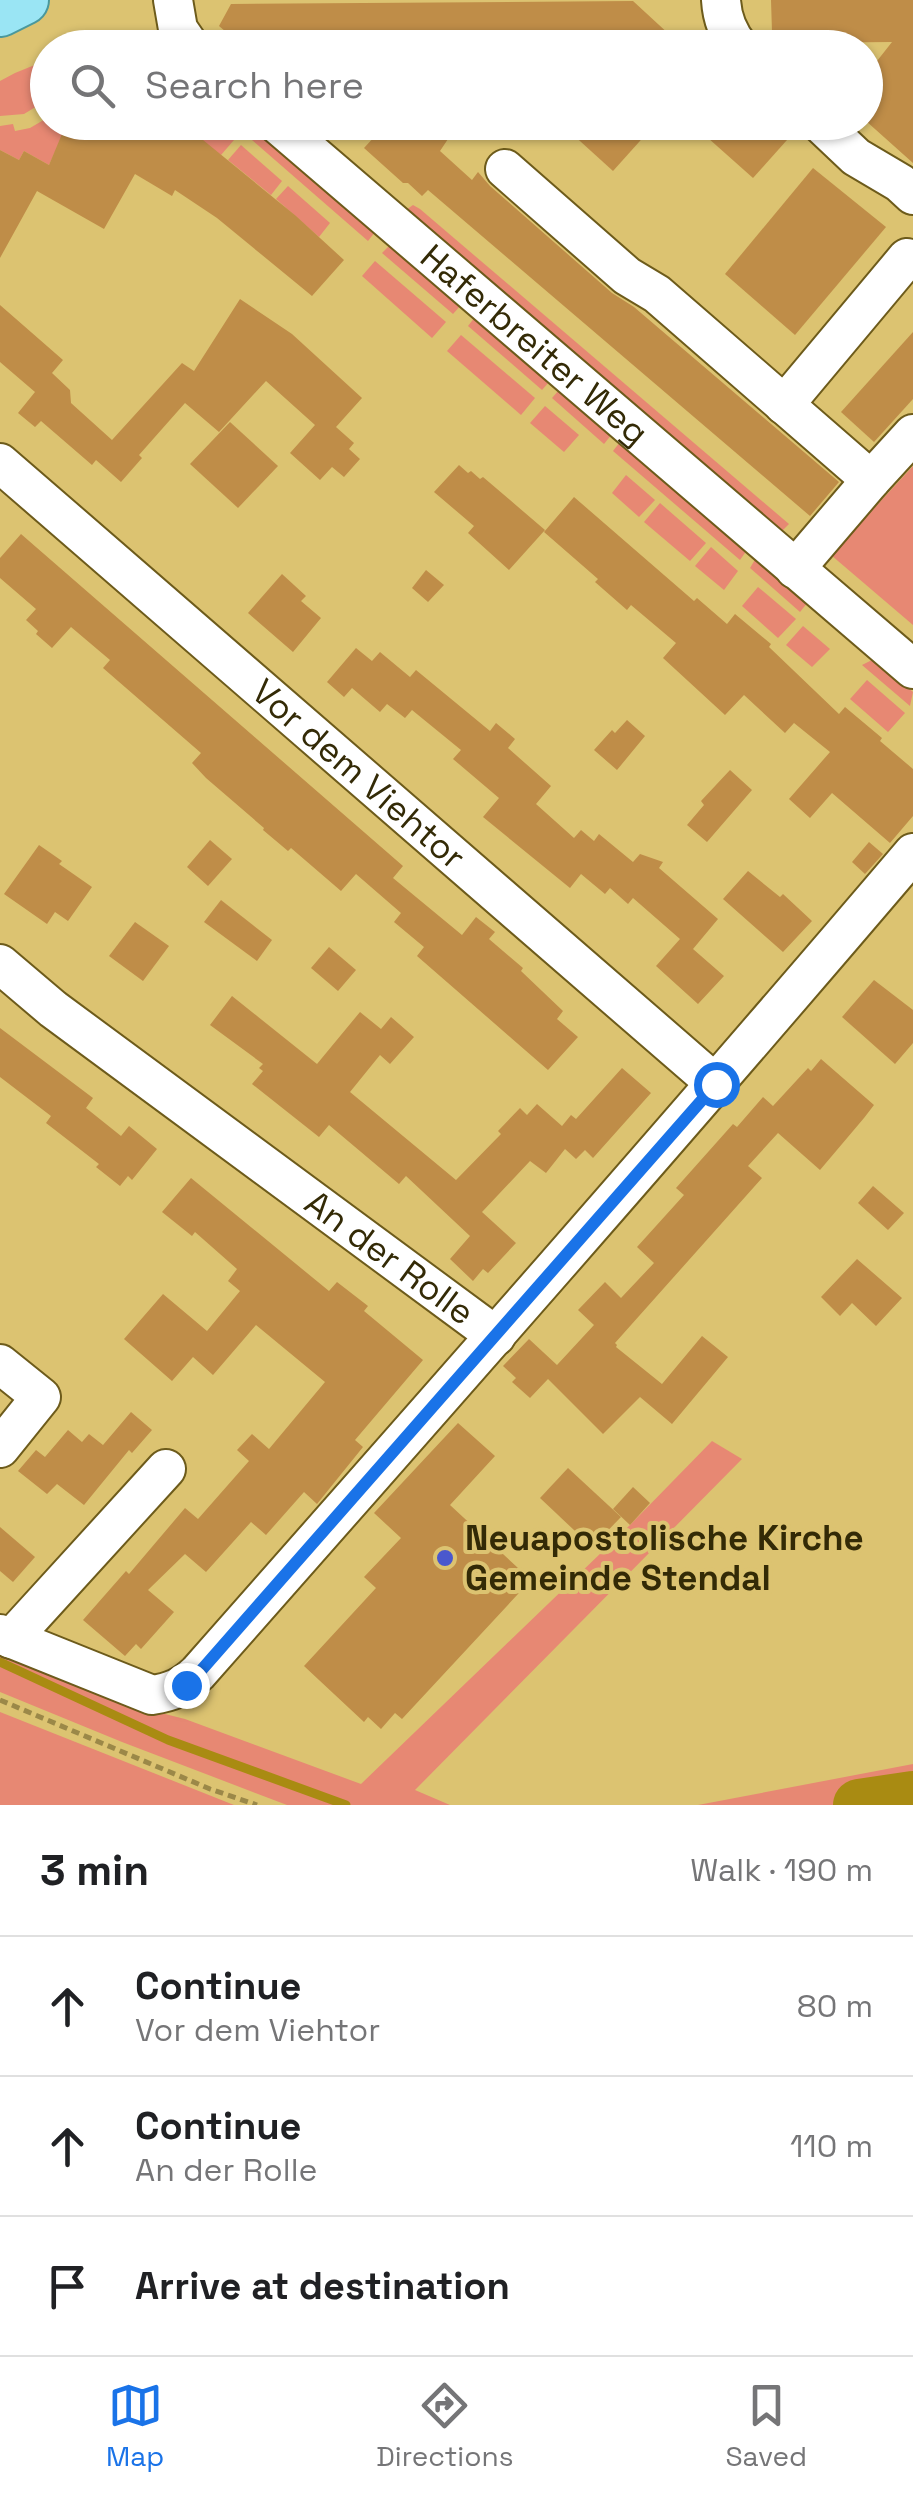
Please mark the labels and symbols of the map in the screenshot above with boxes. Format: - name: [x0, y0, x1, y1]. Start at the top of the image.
- street label: Haferbreiter Weg: [412, 235, 658, 455]
- street label: Vor dem Viehtor: [243, 670, 475, 879]
- route start: [694, 1062, 740, 1108]
- street label: An der Rolle: [296, 1181, 483, 1335]
- place label: Neuapostolische Kirche Gemeinde Stendal: [465, 1516, 864, 1600]
- marker: Neuapostolische Kirche Gemeinde Stendal: [434, 1547, 456, 1569]
- route end: [164, 1663, 210, 1709]

